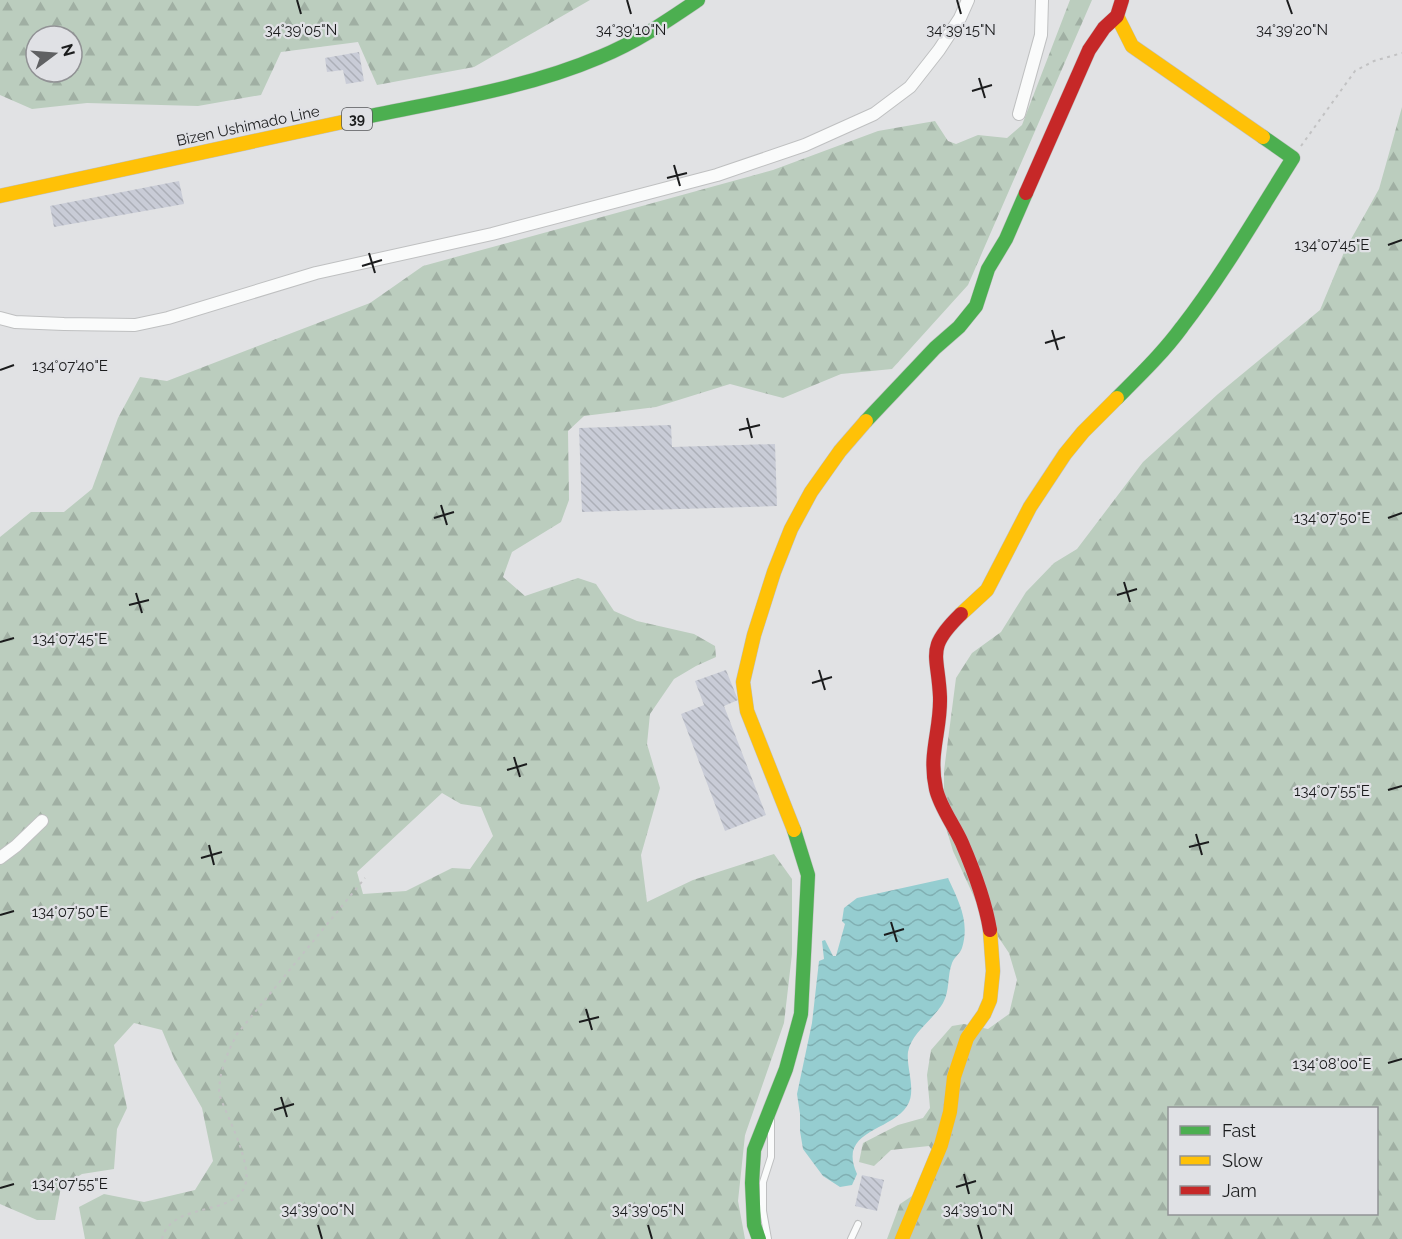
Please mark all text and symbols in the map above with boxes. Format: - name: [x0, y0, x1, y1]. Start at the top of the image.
- text: 34°39'05"N: [265, 21, 337, 39]
- text: 34°39'10"N: [596, 21, 666, 39]
- text: 34°39'15"N: [926, 21, 996, 39]
- text: 34°39'20"N: [1256, 21, 1328, 39]
- north arrow: [24, 24, 84, 84]
- text: N: [57, 42, 79, 58]
- street label: Bizen Ushimado Line: [175, 102, 321, 150]
- road number: 39: [342, 108, 372, 130]
- text: 134°07'45"E: [1295, 236, 1369, 254]
- text: 134°07'40"E: [32, 357, 108, 375]
- text: 134°07'50"E: [1294, 509, 1370, 527]
- text: 134°07'45"E: [33, 630, 107, 648]
- text: 134°07'55"E: [1294, 782, 1370, 800]
- text: 134°07'50"E: [32, 903, 108, 921]
- text: 134°08'00"E: [1293, 1055, 1371, 1073]
- legend: [1168, 1107, 1378, 1215]
- text: Fast: [1222, 1120, 1256, 1141]
- text: Slow: [1222, 1150, 1263, 1171]
- text: 134°07'55"E: [32, 1175, 108, 1193]
- text: Jam: [1222, 1180, 1257, 1201]
- text: 34°39'00"N: [281, 1201, 355, 1219]
- text: 34°39'05"N: [612, 1201, 684, 1219]
- text: 34°39'10"N: [943, 1201, 1013, 1219]

